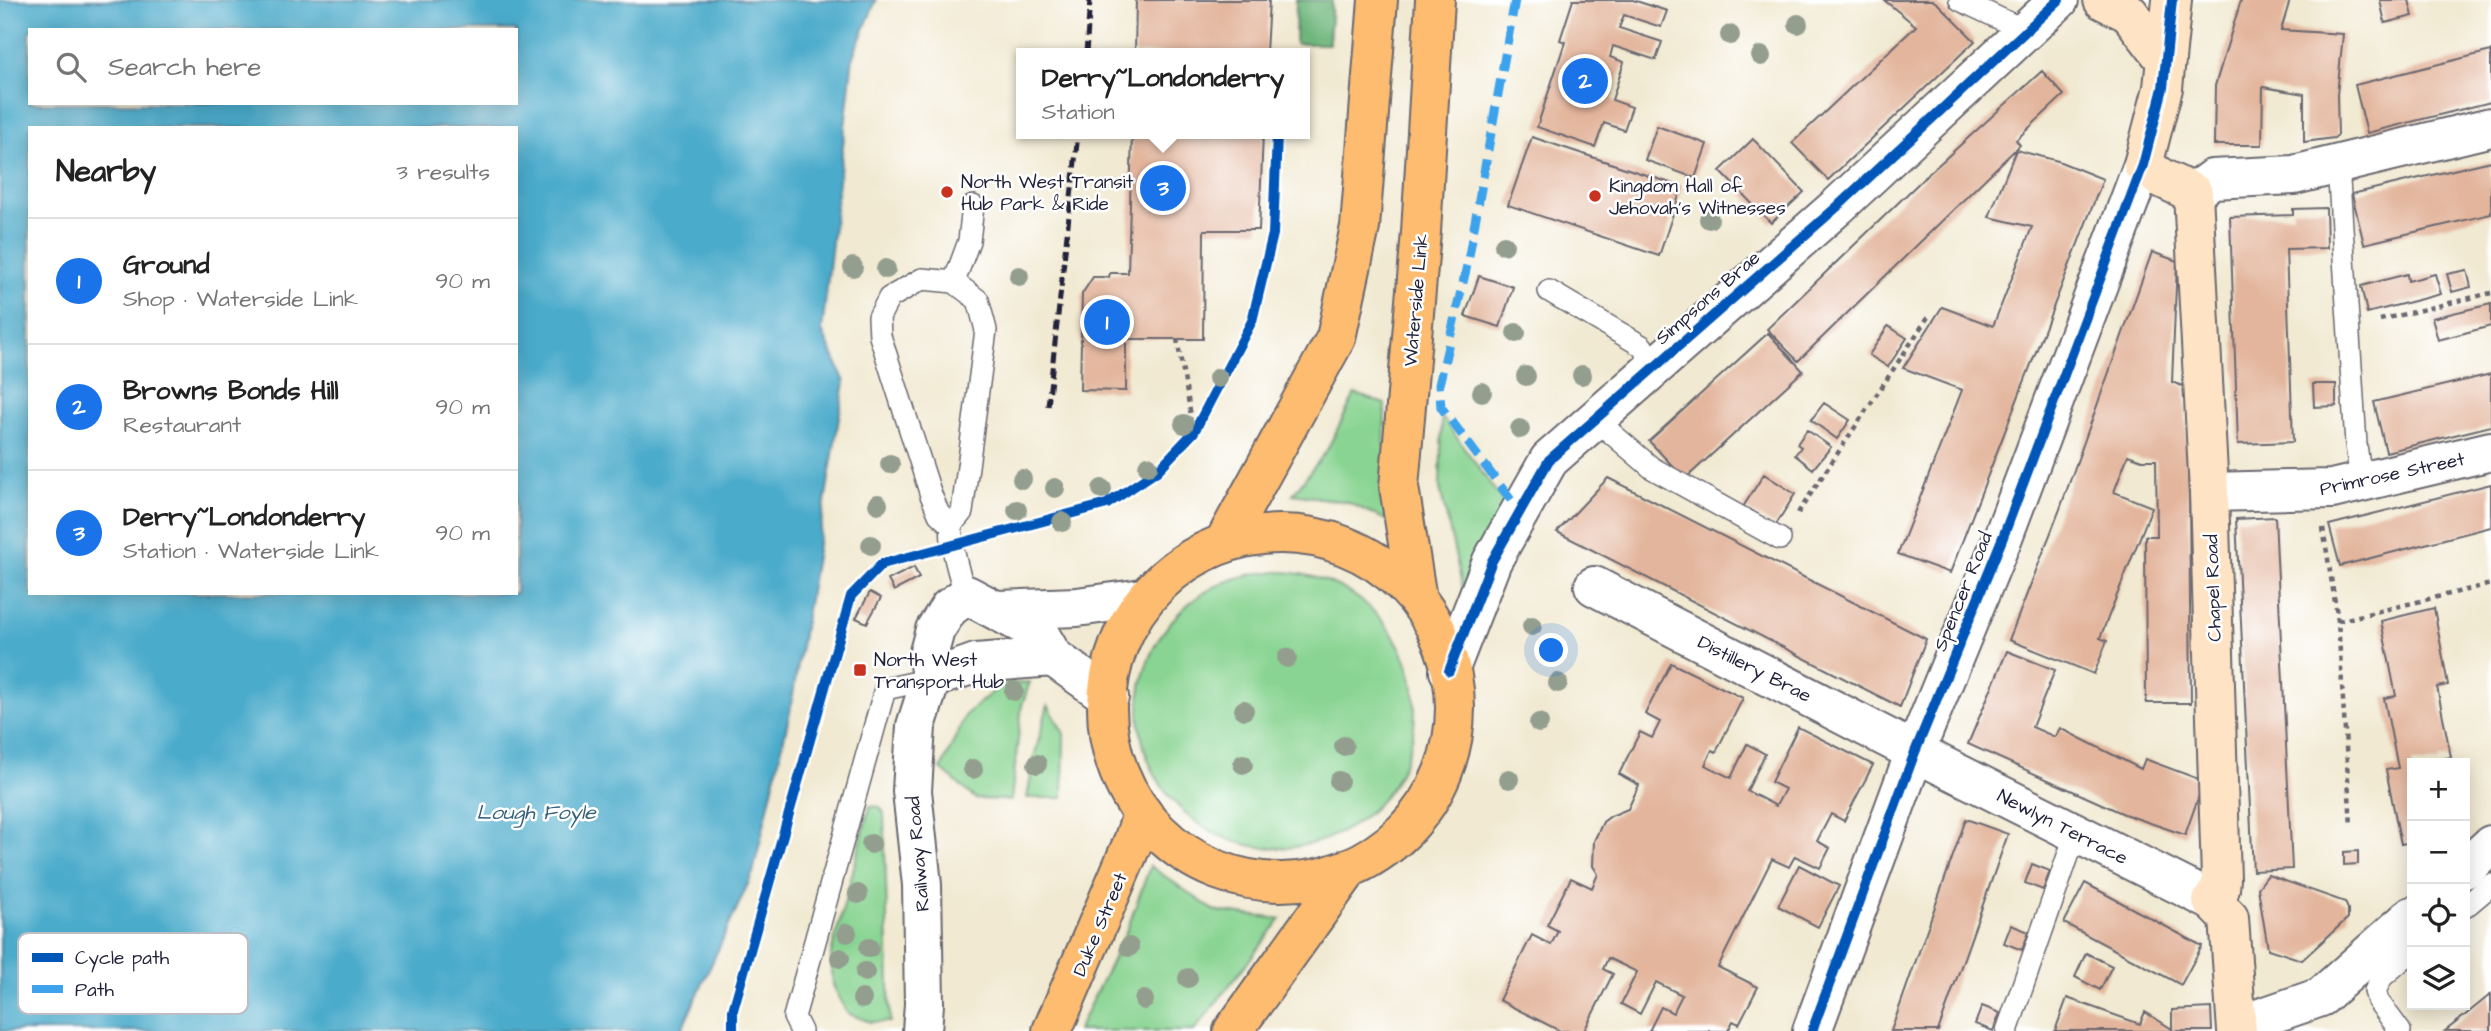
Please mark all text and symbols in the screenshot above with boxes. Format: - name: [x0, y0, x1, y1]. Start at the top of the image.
- search box: [28, 28, 518, 105]
- icon: search: [52, 48, 90, 86]
- popup: [1016, 48, 1310, 139]
- text: Search here: [108, 49, 261, 85]
- pin: 2: [1562, 55, 1608, 107]
- text: Derry~Londonderry: [1042, 60, 1284, 96]
- text: Station: [1042, 96, 1115, 128]
- text: Nearby: [56, 151, 156, 193]
- text: 3 results: [396, 156, 490, 188]
- pin: 3: [1140, 162, 1186, 214]
- place label: North West Transit Hub Park & Ride: [961, 169, 1134, 218]
- place label: Kingdom Hall of Jehovah's Witnesses: [1609, 173, 1786, 222]
- marker: North West Transit Hub Park & Ride: [939, 184, 955, 200]
- marker: Kingdom Hall of Jehovah's Witnesses: [1587, 188, 1603, 204]
- street label: Waterside Link: [1397, 232, 1436, 368]
- street label: Simpsons Brae: [1650, 245, 1766, 351]
- text: Ground: [123, 247, 210, 283]
- text: 1: [78, 265, 80, 297]
- text: 90 m: [435, 265, 490, 297]
- text: Shop · Waterside Link: [123, 283, 358, 315]
- pin: 1: [1084, 296, 1130, 348]
- text: Browns Bonds Hill: [123, 373, 339, 409]
- text: 2: [72, 391, 86, 423]
- text: 90 m: [435, 391, 490, 423]
- text: Restaurant: [123, 409, 241, 441]
- street label: Primrose Street: [2317, 446, 2468, 503]
- text: Derry~Londonderry: [123, 499, 365, 535]
- text: 3: [73, 517, 85, 549]
- text: 90 m: [435, 517, 490, 549]
- street label: Spencer Road: [1927, 528, 2000, 655]
- street label: Chapel Road: [2198, 533, 2229, 642]
- text: Station · Waterside Link: [123, 535, 379, 567]
- street label: Distillery Brae: [1692, 629, 1816, 710]
- your location: [1534, 633, 1568, 667]
- place label: North West Transport Hub: [874, 647, 1004, 696]
- marker: North West Transport Hub: [852, 662, 868, 678]
- map controls: [2407, 758, 2470, 1010]
- button: +: [2407, 758, 2470, 821]
- street label: Newlyn Terrace: [1992, 783, 2132, 873]
- street label: Railway Road: [900, 795, 938, 913]
- water label: Lough Foyle: [476, 798, 597, 828]
- button: −: [2407, 821, 2470, 884]
- street label: Duke Street: [1066, 868, 1134, 981]
- button: locate: [2407, 884, 2470, 947]
- legend: [18, 933, 248, 1014]
- text: Cycle path: [75, 945, 170, 973]
- button: layers: [2407, 947, 2470, 1010]
- text: Path: [75, 977, 114, 1004]

